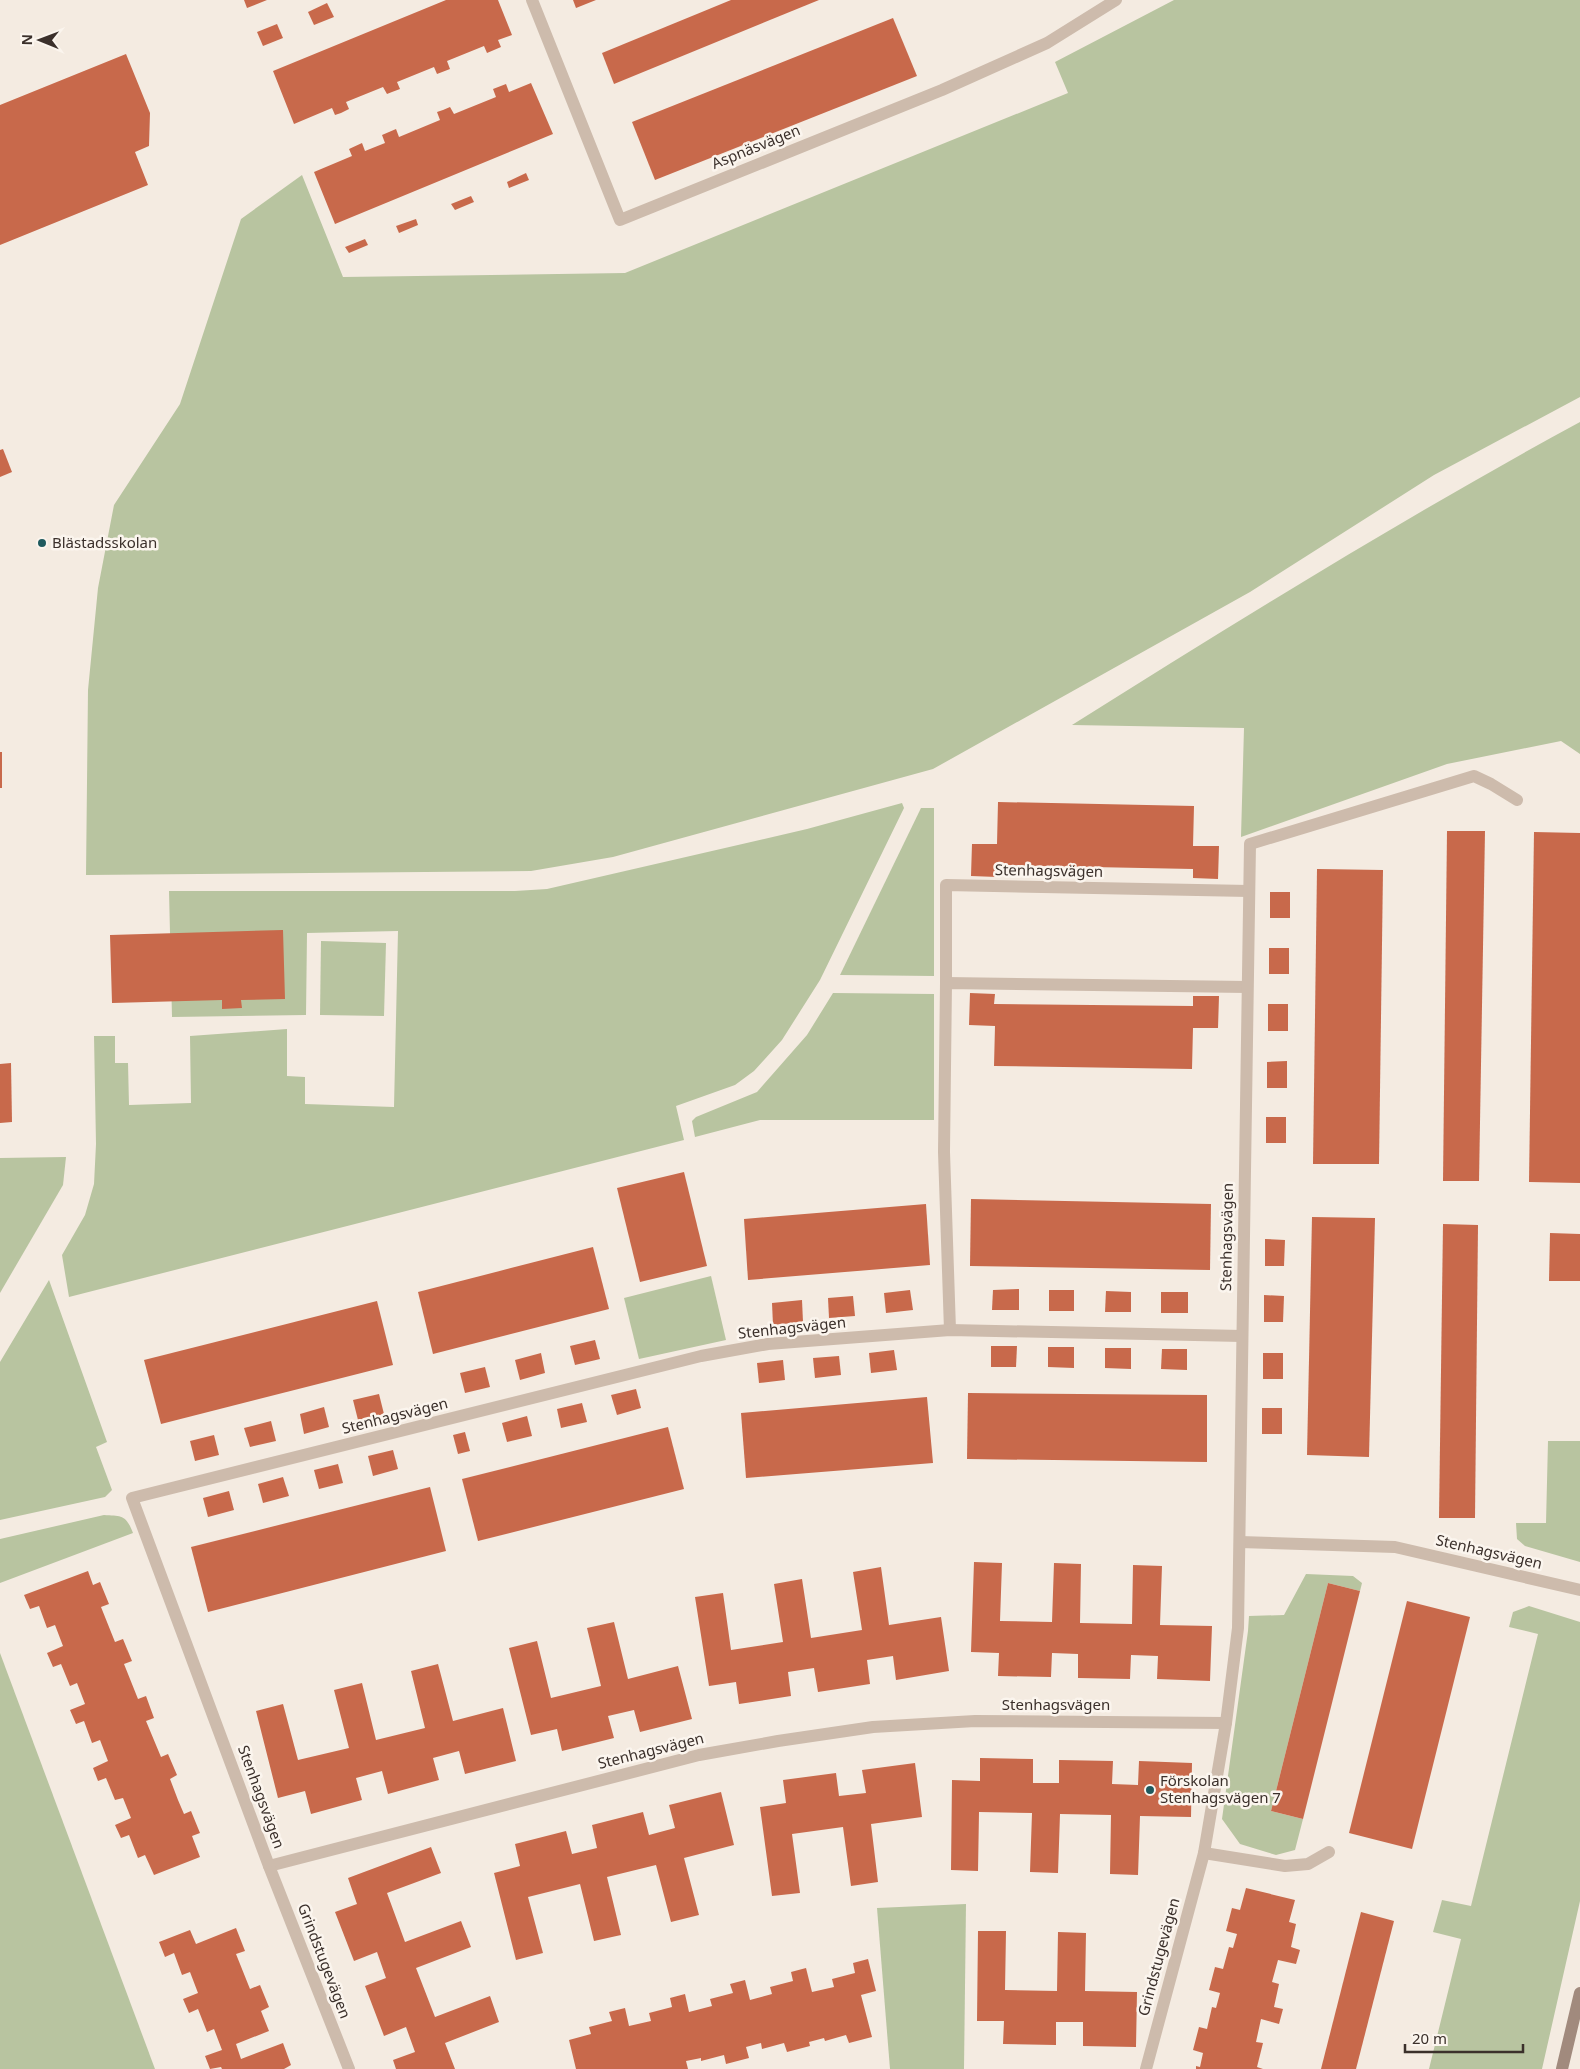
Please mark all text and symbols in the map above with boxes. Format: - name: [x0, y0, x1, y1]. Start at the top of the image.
- north arrow: [15, 15, 65, 65]
- text: N: [17, 34, 36, 46]
- street label: Aspnäsvägen: [708, 119, 803, 173]
- place label: Blästadsskolan: [52, 532, 157, 552]
- marker: Blästadsskolan: [36, 537, 48, 549]
- street label: Stenhagsvägen: [995, 859, 1103, 881]
- street label: Stenhagsvägen: [1215, 1183, 1237, 1291]
- street label: Stenhagsvägen: [737, 1311, 847, 1343]
- street label: Stenhagsvägen: [340, 1392, 450, 1438]
- street label: Stenhagsvägen: [1434, 1529, 1544, 1573]
- street label: Stenhagsvägen: [1002, 1694, 1110, 1714]
- street label: Stenhagsvägen: [596, 1727, 706, 1773]
- street label: Stenhagsvägen: [234, 1742, 290, 1851]
- place label: Förskolan Stenhagsvägen 7: [1160, 1770, 1281, 1807]
- marker: Förskolan Stenhagsvägen 7: [1144, 1784, 1156, 1796]
- street label: Grindstugevägen: [1133, 1895, 1183, 2018]
- street label: Grindstugevägen: [294, 1900, 356, 2021]
- scale bar: [1405, 2022, 1522, 2054]
- text: 20 m: [1412, 2028, 1447, 2048]

